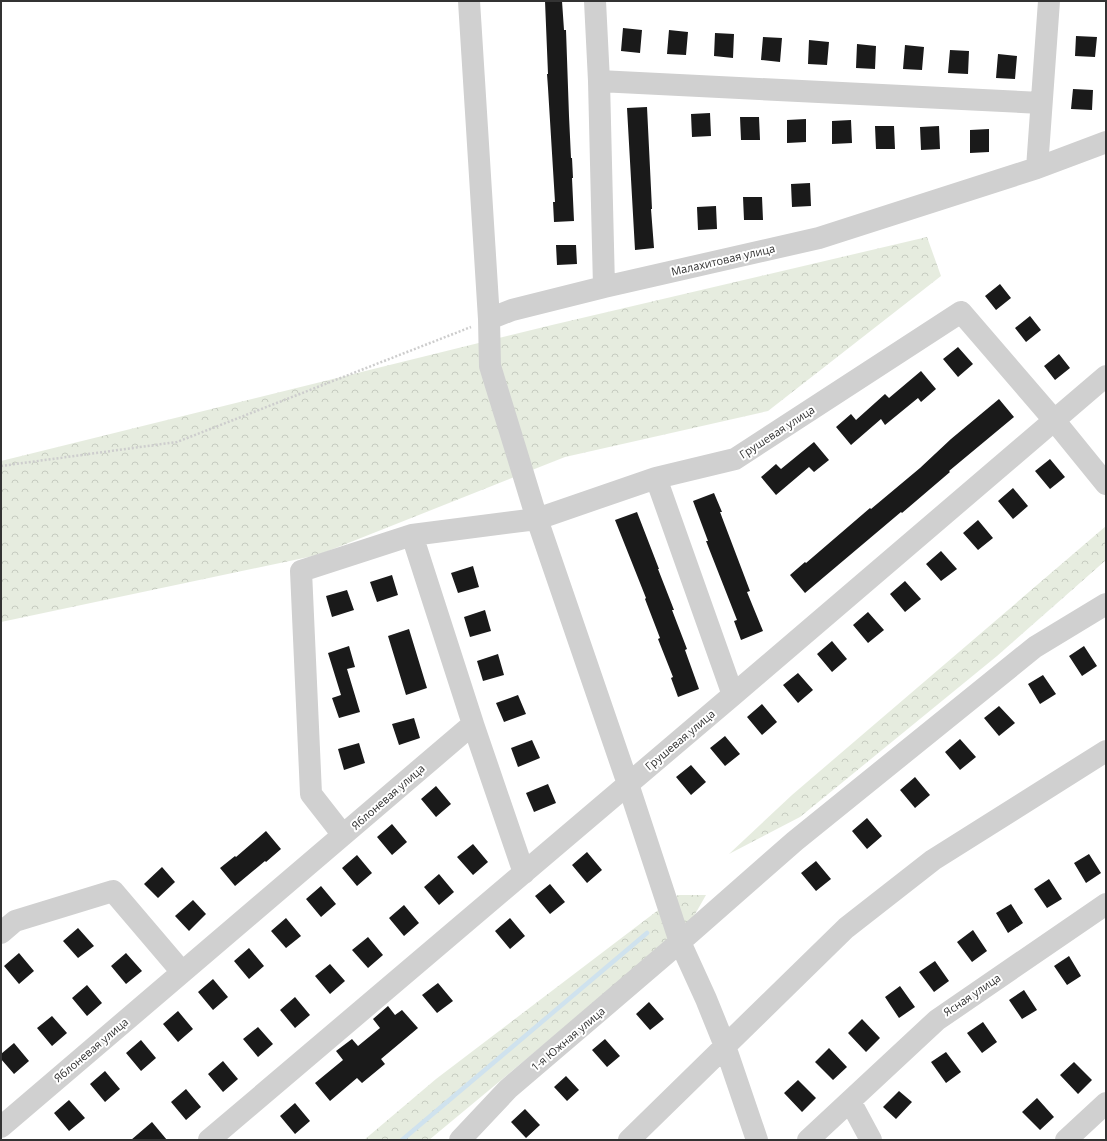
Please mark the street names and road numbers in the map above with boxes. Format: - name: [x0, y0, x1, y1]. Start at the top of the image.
- street label: Малахитовая улица: [669, 240, 776, 279]
- street label: Грушевая улица: [736, 402, 817, 462]
- street label: Грушевая улица: [641, 706, 718, 773]
- street label: Яблоневая улица: [348, 761, 428, 833]
- street label: Ясная улица: [940, 970, 1003, 1019]
- street label: 1-я Южная улица: [528, 1003, 608, 1074]
- street label: Яблоневая улица: [50, 1014, 131, 1085]

